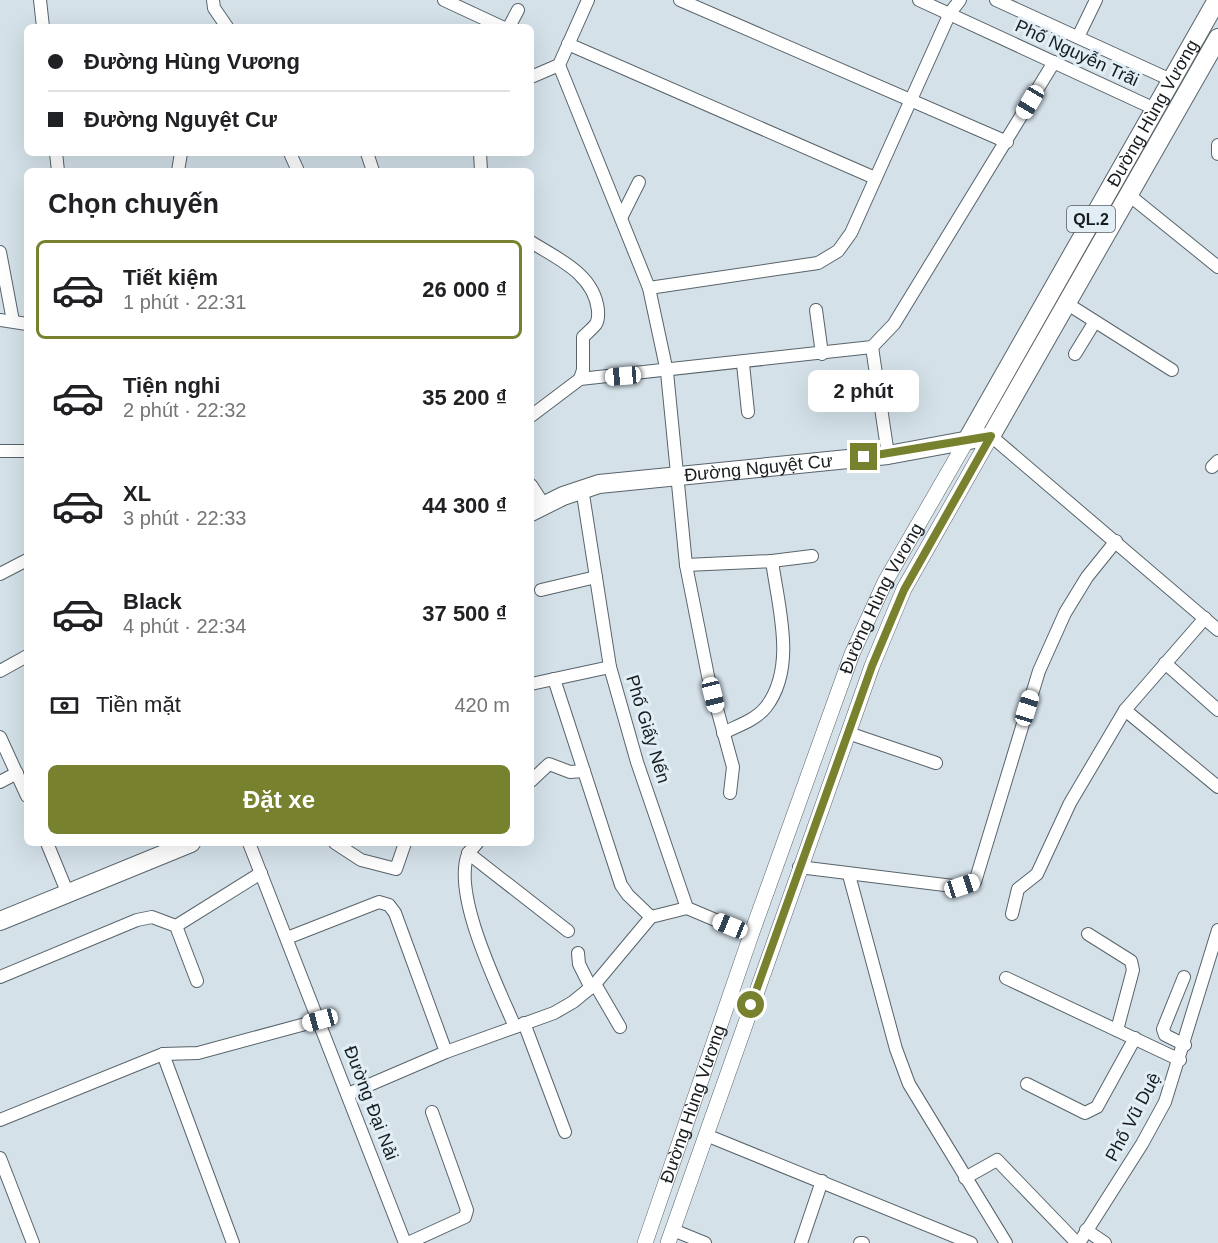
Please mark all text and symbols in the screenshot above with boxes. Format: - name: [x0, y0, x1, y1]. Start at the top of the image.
- street label: Phố Nguyễn Trãi: [1012, 15, 1142, 90]
- street label: Đường Hùng Vương: [1103, 36, 1202, 190]
- text: Đường Hùng Vương: [84, 49, 300, 74]
- car: [1013, 82, 1047, 122]
- text: Đường Nguyệt Cư: [84, 107, 277, 132]
- text: Chọn chuyến: [48, 189, 219, 219]
- road number: QL.2: [1067, 206, 1115, 232]
- icon: car: [51, 263, 105, 317]
- text: Tiết kiệm: [123, 265, 218, 290]
- text: 26 000 ₫: [422, 277, 507, 302]
- text: 1 phút · 22:31: [123, 291, 246, 313]
- car: [604, 365, 642, 387]
- callout: 2 phút: [808, 370, 920, 412]
- icon: car: [51, 371, 105, 425]
- text: Tiện nghi: [123, 373, 220, 398]
- text: 2 phút: [834, 380, 894, 402]
- text: 35 200 ₫: [422, 385, 507, 410]
- text: 2 phút · 22:32: [123, 399, 246, 421]
- route end: [850, 443, 877, 470]
- street label: Đường Nguyệt Cư: [683, 451, 834, 485]
- icon: car: [51, 479, 105, 533]
- text: XL: [123, 481, 151, 506]
- text: 44 300 ₫: [422, 493, 507, 518]
- text: 3 phút · 22:33: [123, 507, 246, 529]
- street label: Đường Hùng Vương: [836, 519, 927, 676]
- icon: car: [51, 587, 105, 641]
- text: Black: [123, 589, 182, 614]
- text: 37 500 ₫: [422, 601, 507, 626]
- text: 4 phút · 22:34: [123, 615, 246, 637]
- street label: Phố Giấy Nến: [622, 672, 674, 786]
- car: [700, 675, 726, 715]
- car: [1013, 688, 1041, 728]
- icon: cash: [48, 689, 81, 722]
- text: Tiền mặt: [96, 692, 181, 717]
- text: 420 m: [454, 694, 510, 716]
- button: Đặt xe: [48, 765, 510, 834]
- car: [942, 872, 982, 900]
- car: [710, 911, 750, 941]
- route start: [737, 991, 764, 1018]
- car: [300, 1007, 340, 1033]
- street label: Đường Hùng Vương: [656, 1022, 729, 1186]
- street label: Đường Đại Nải: [340, 1043, 402, 1163]
- street label: Phố Vũ Duệ: [1101, 1069, 1165, 1165]

